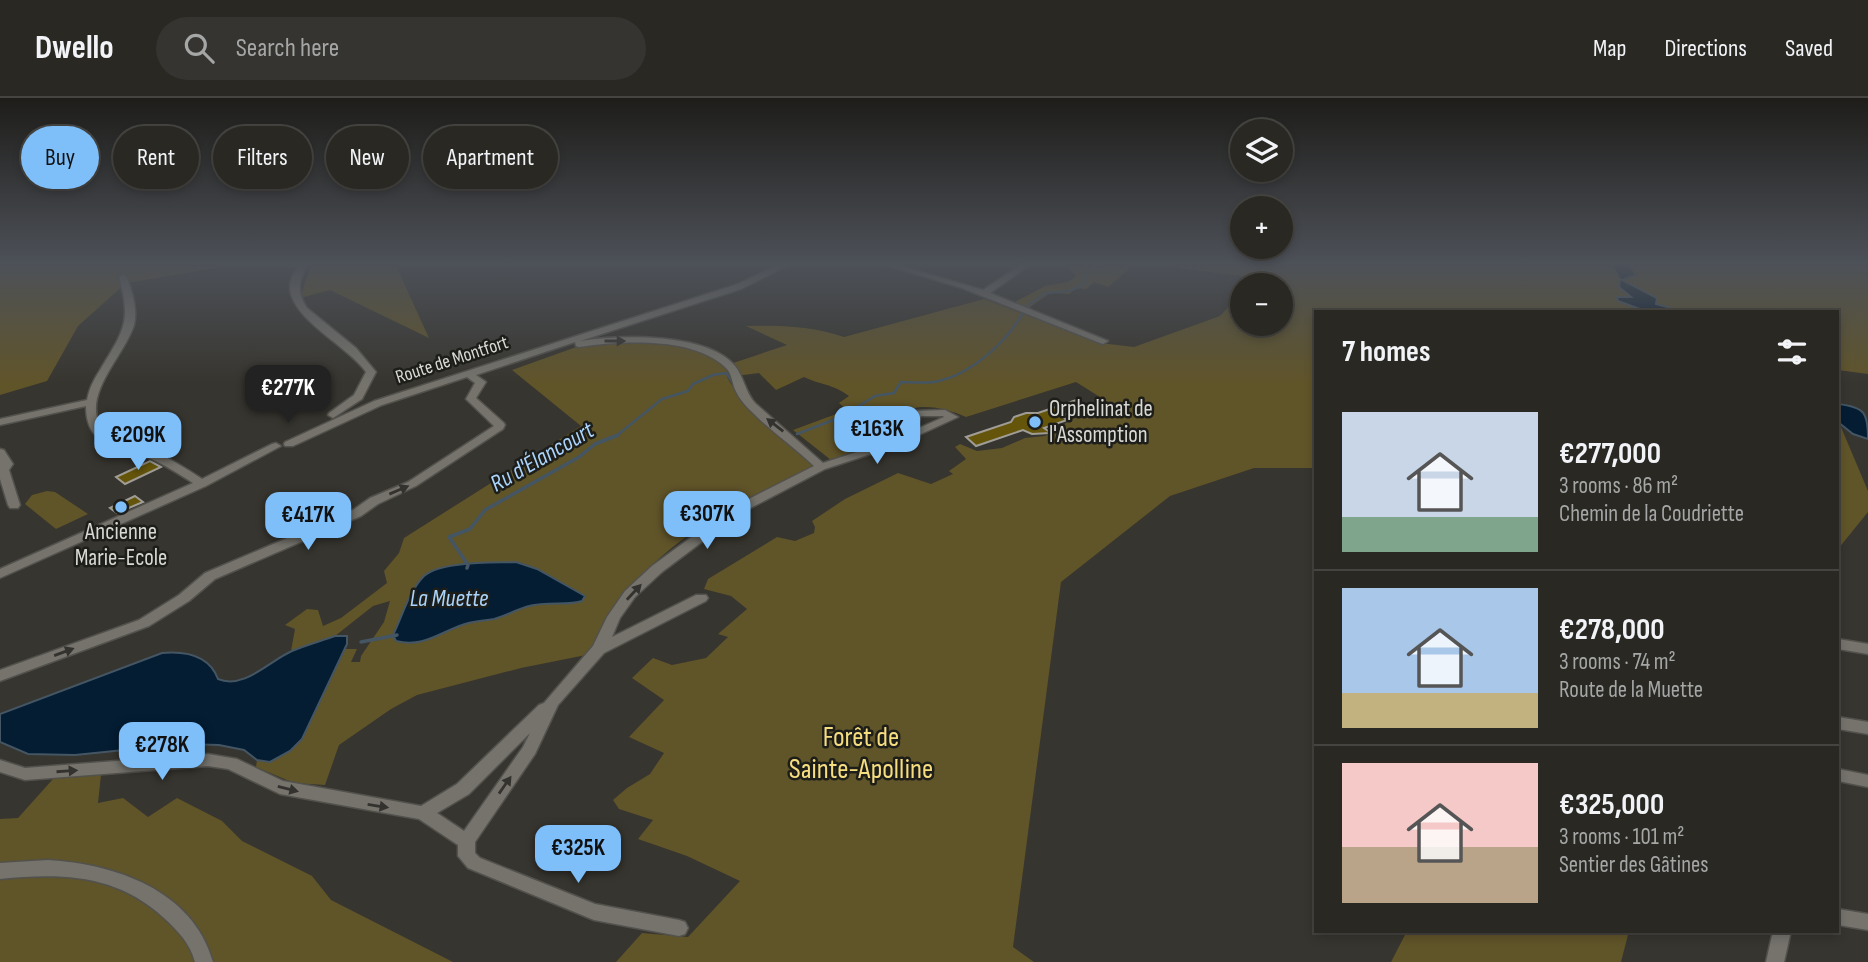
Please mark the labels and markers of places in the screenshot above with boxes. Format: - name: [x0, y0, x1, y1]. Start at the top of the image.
- pin: €277K: [239, 366, 337, 425]
- place label: Orphelinat de l'Assomption: [1049, 395, 1153, 449]
- pin: €163K: [828, 406, 926, 466]
- pin: €209K: [89, 412, 187, 472]
- marker: Orphelinat de l'Assomption: [1027, 414, 1043, 430]
- pin: €307K: [658, 491, 756, 551]
- pin: €417K: [259, 492, 357, 552]
- marker: Ancienne Marie-Ecole: [113, 499, 129, 515]
- place label: Ancienne Marie-Ecole: [75, 518, 167, 572]
- pin: €278K: [113, 722, 211, 782]
- pin: €325K: [529, 826, 627, 885]

